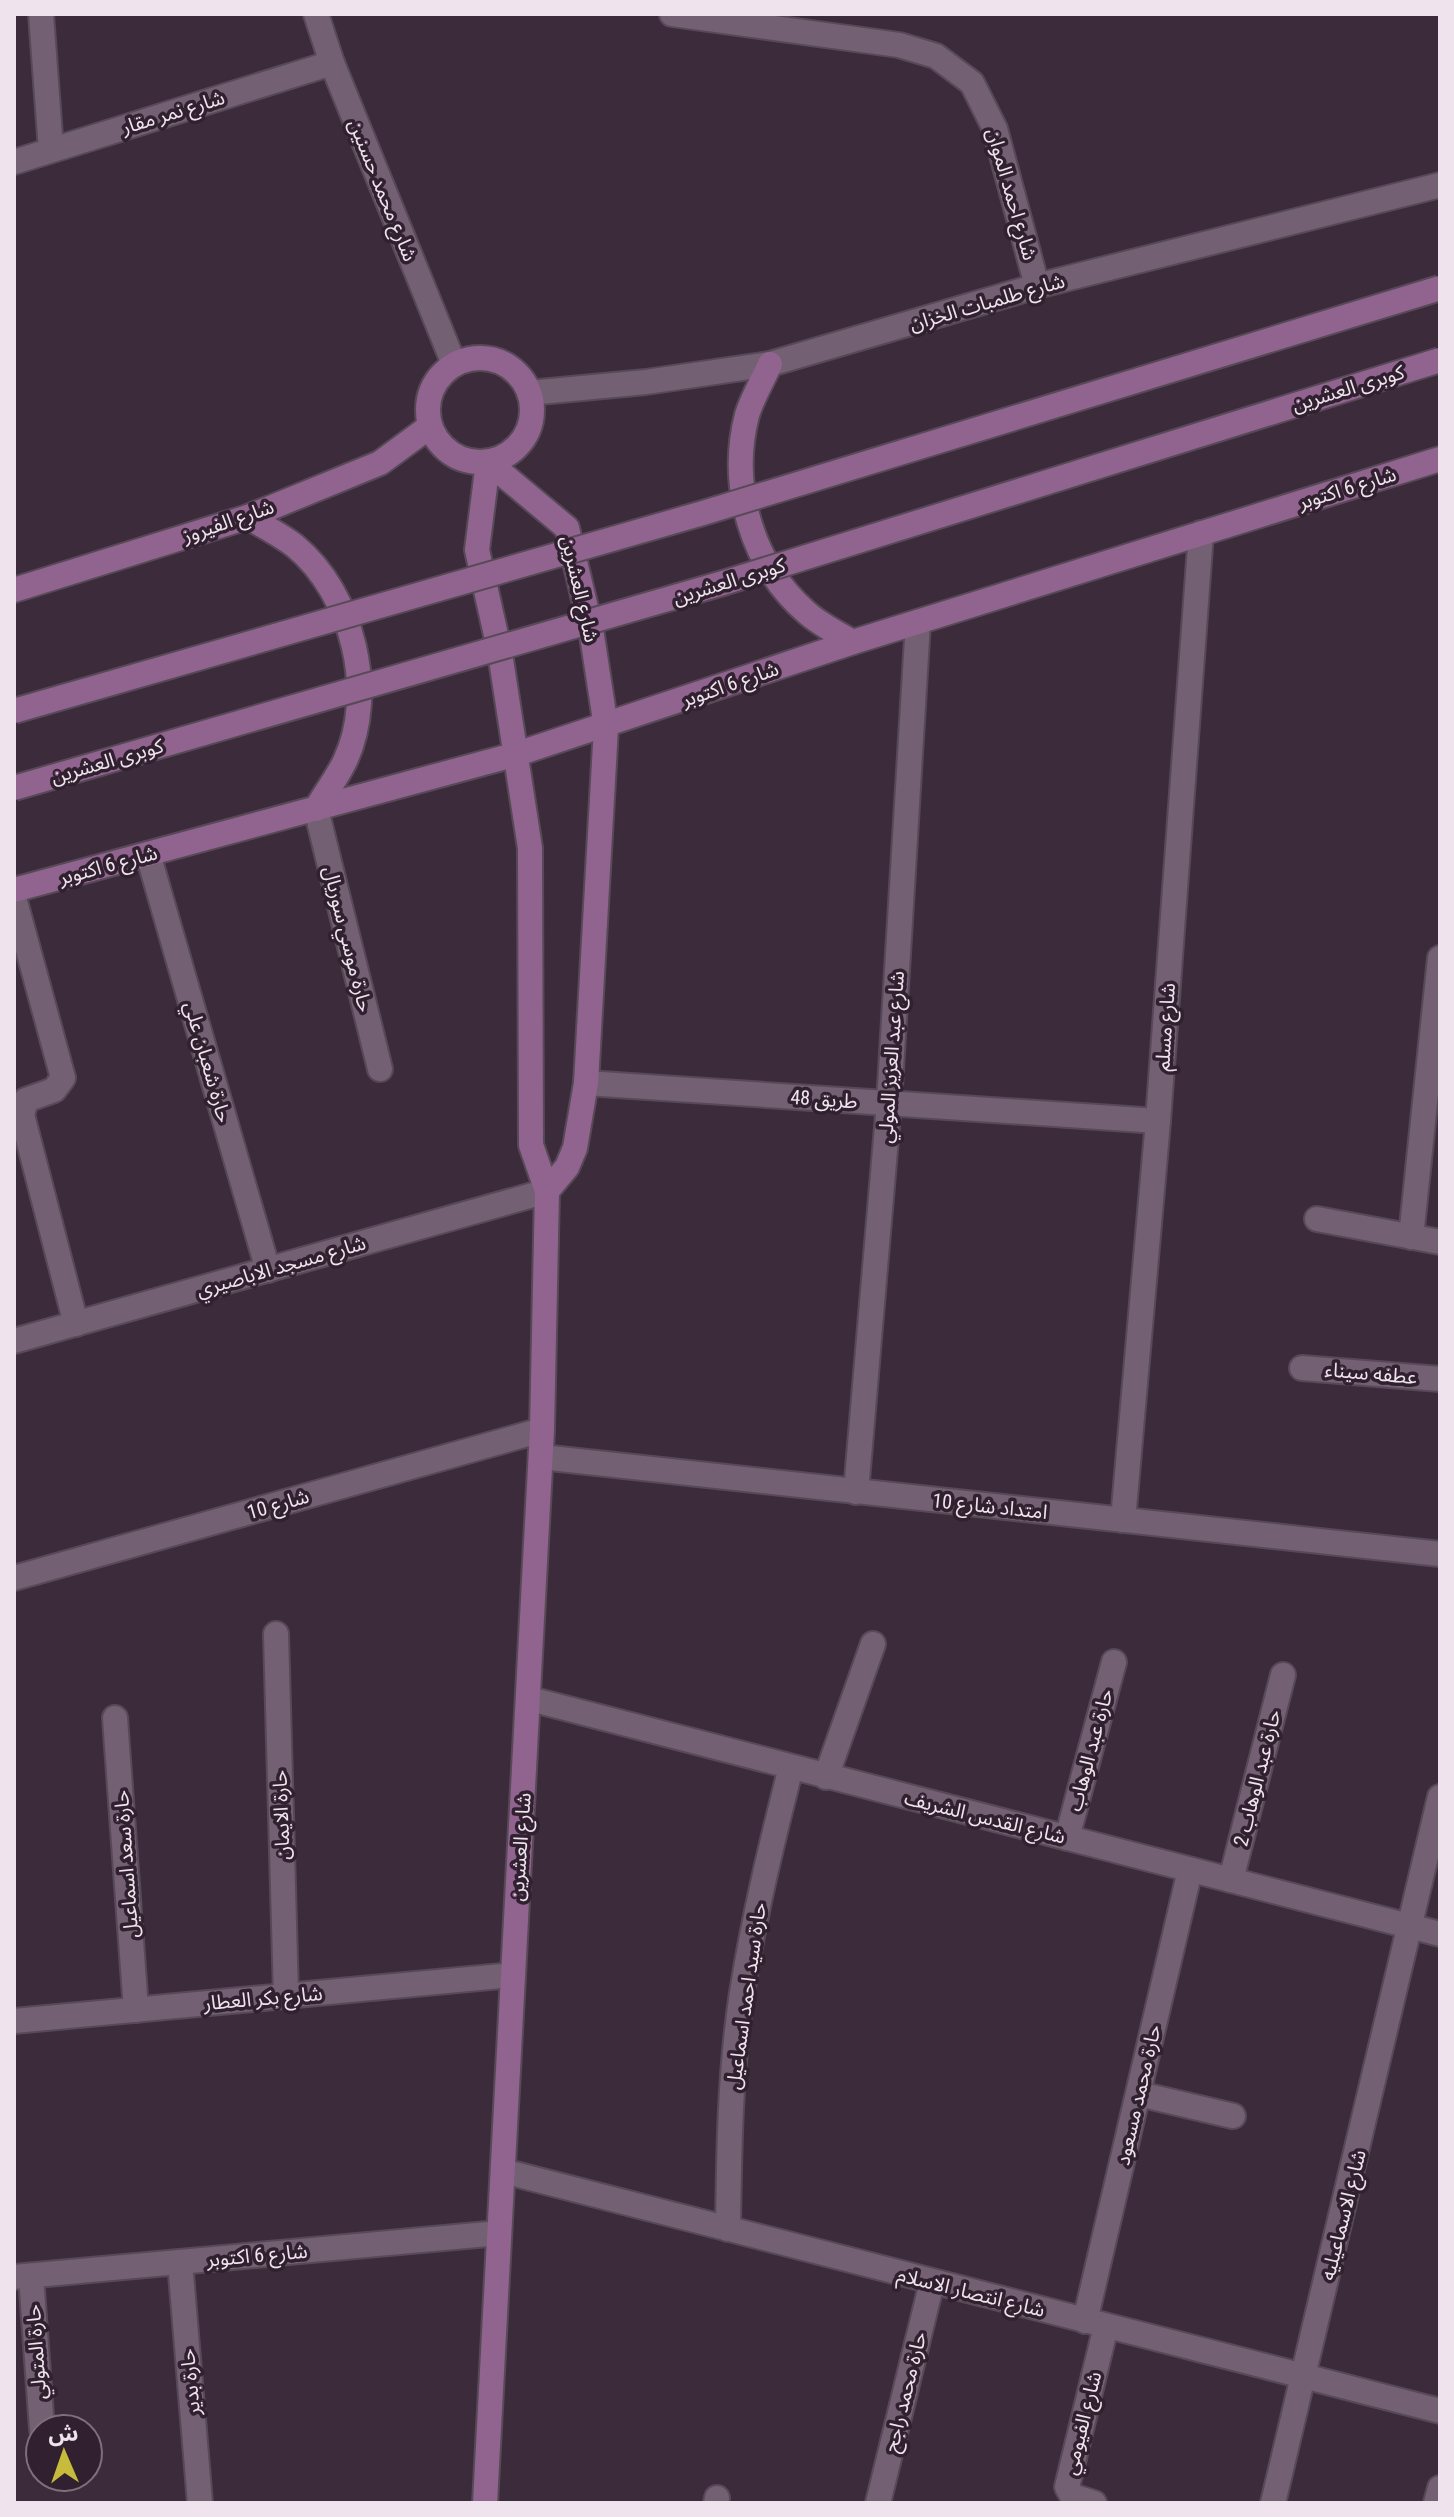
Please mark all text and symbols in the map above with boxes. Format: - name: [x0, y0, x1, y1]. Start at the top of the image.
- street label: شارع نمر مقار: [118, 85, 228, 142]
- street label: شارع محمد حسنين: [341, 115, 422, 266]
- street label: شارع احمد الموان: [979, 125, 1042, 264]
- street label: شارع طلمبات الخزان: [907, 268, 1068, 339]
- street label: كوبرى العشرين: [1289, 359, 1408, 416]
- street label: شارع 6 اكتوبر: [1294, 462, 1400, 517]
- street label: شارع الفيروز: [178, 494, 278, 551]
- street label: شارع العشرين: [553, 533, 604, 645]
- street label: كوبرى العشرين: [670, 552, 789, 609]
- street label: شارع 6 اكتوبر: [677, 656, 783, 715]
- street label: كوبرى العشرين: [48, 733, 167, 789]
- street label: شارع 6 اكتوبر: [55, 840, 161, 893]
- street label: حارة موسي سوريال: [315, 864, 378, 1015]
- street label: شارع عبد العزيز المولي: [873, 970, 913, 1144]
- street label: شارع مسلم: [1150, 982, 1183, 1072]
- street label: حارة شعبان علي: [176, 999, 237, 1126]
- street label: طريق 48: [790, 1085, 858, 1114]
- street label: شارع مسجد الاباصيري: [193, 1230, 370, 1305]
- street label: عطفه سيناء: [1324, 1357, 1418, 1389]
- street label: شارع 10: [244, 1484, 313, 1527]
- street label: امتداد شارع 10: [931, 1488, 1049, 1527]
- street label: حارة عبد الوهاب: [1062, 1686, 1118, 1814]
- street label: حارة عبد الوهاب 2: [1228, 1707, 1286, 1849]
- street label: حارة الايمان: [267, 1769, 295, 1861]
- street label: شارع القدس الشريف: [901, 1785, 1068, 1852]
- street label: حارة سعد اسماعيل: [109, 1789, 143, 1939]
- street label: شارع العشرين: [504, 1792, 539, 1902]
- street label: حارة سيد احمد اسماعيل: [721, 1901, 771, 2091]
- street label: شارع بكر العطار: [201, 1981, 324, 2018]
- street label: حارة محمد مسعود: [1110, 2022, 1166, 2168]
- street label: شارع الاسماعيليه: [1315, 2147, 1374, 2284]
- street label: شارع 6 اكتوبر: [205, 2239, 309, 2274]
- street label: شارع انتصار الاسلام: [894, 2262, 1047, 2325]
- street label: حارة المتولي: [21, 2303, 55, 2400]
- street label: حارة محمد راجح: [878, 2329, 934, 2455]
- street label: حارة بدير: [175, 2348, 205, 2417]
- street label: شارع الفيومي: [1058, 2369, 1110, 2478]
- north arrow: [24, 2413, 104, 2493]
- text: ش: [48, 2420, 79, 2447]

